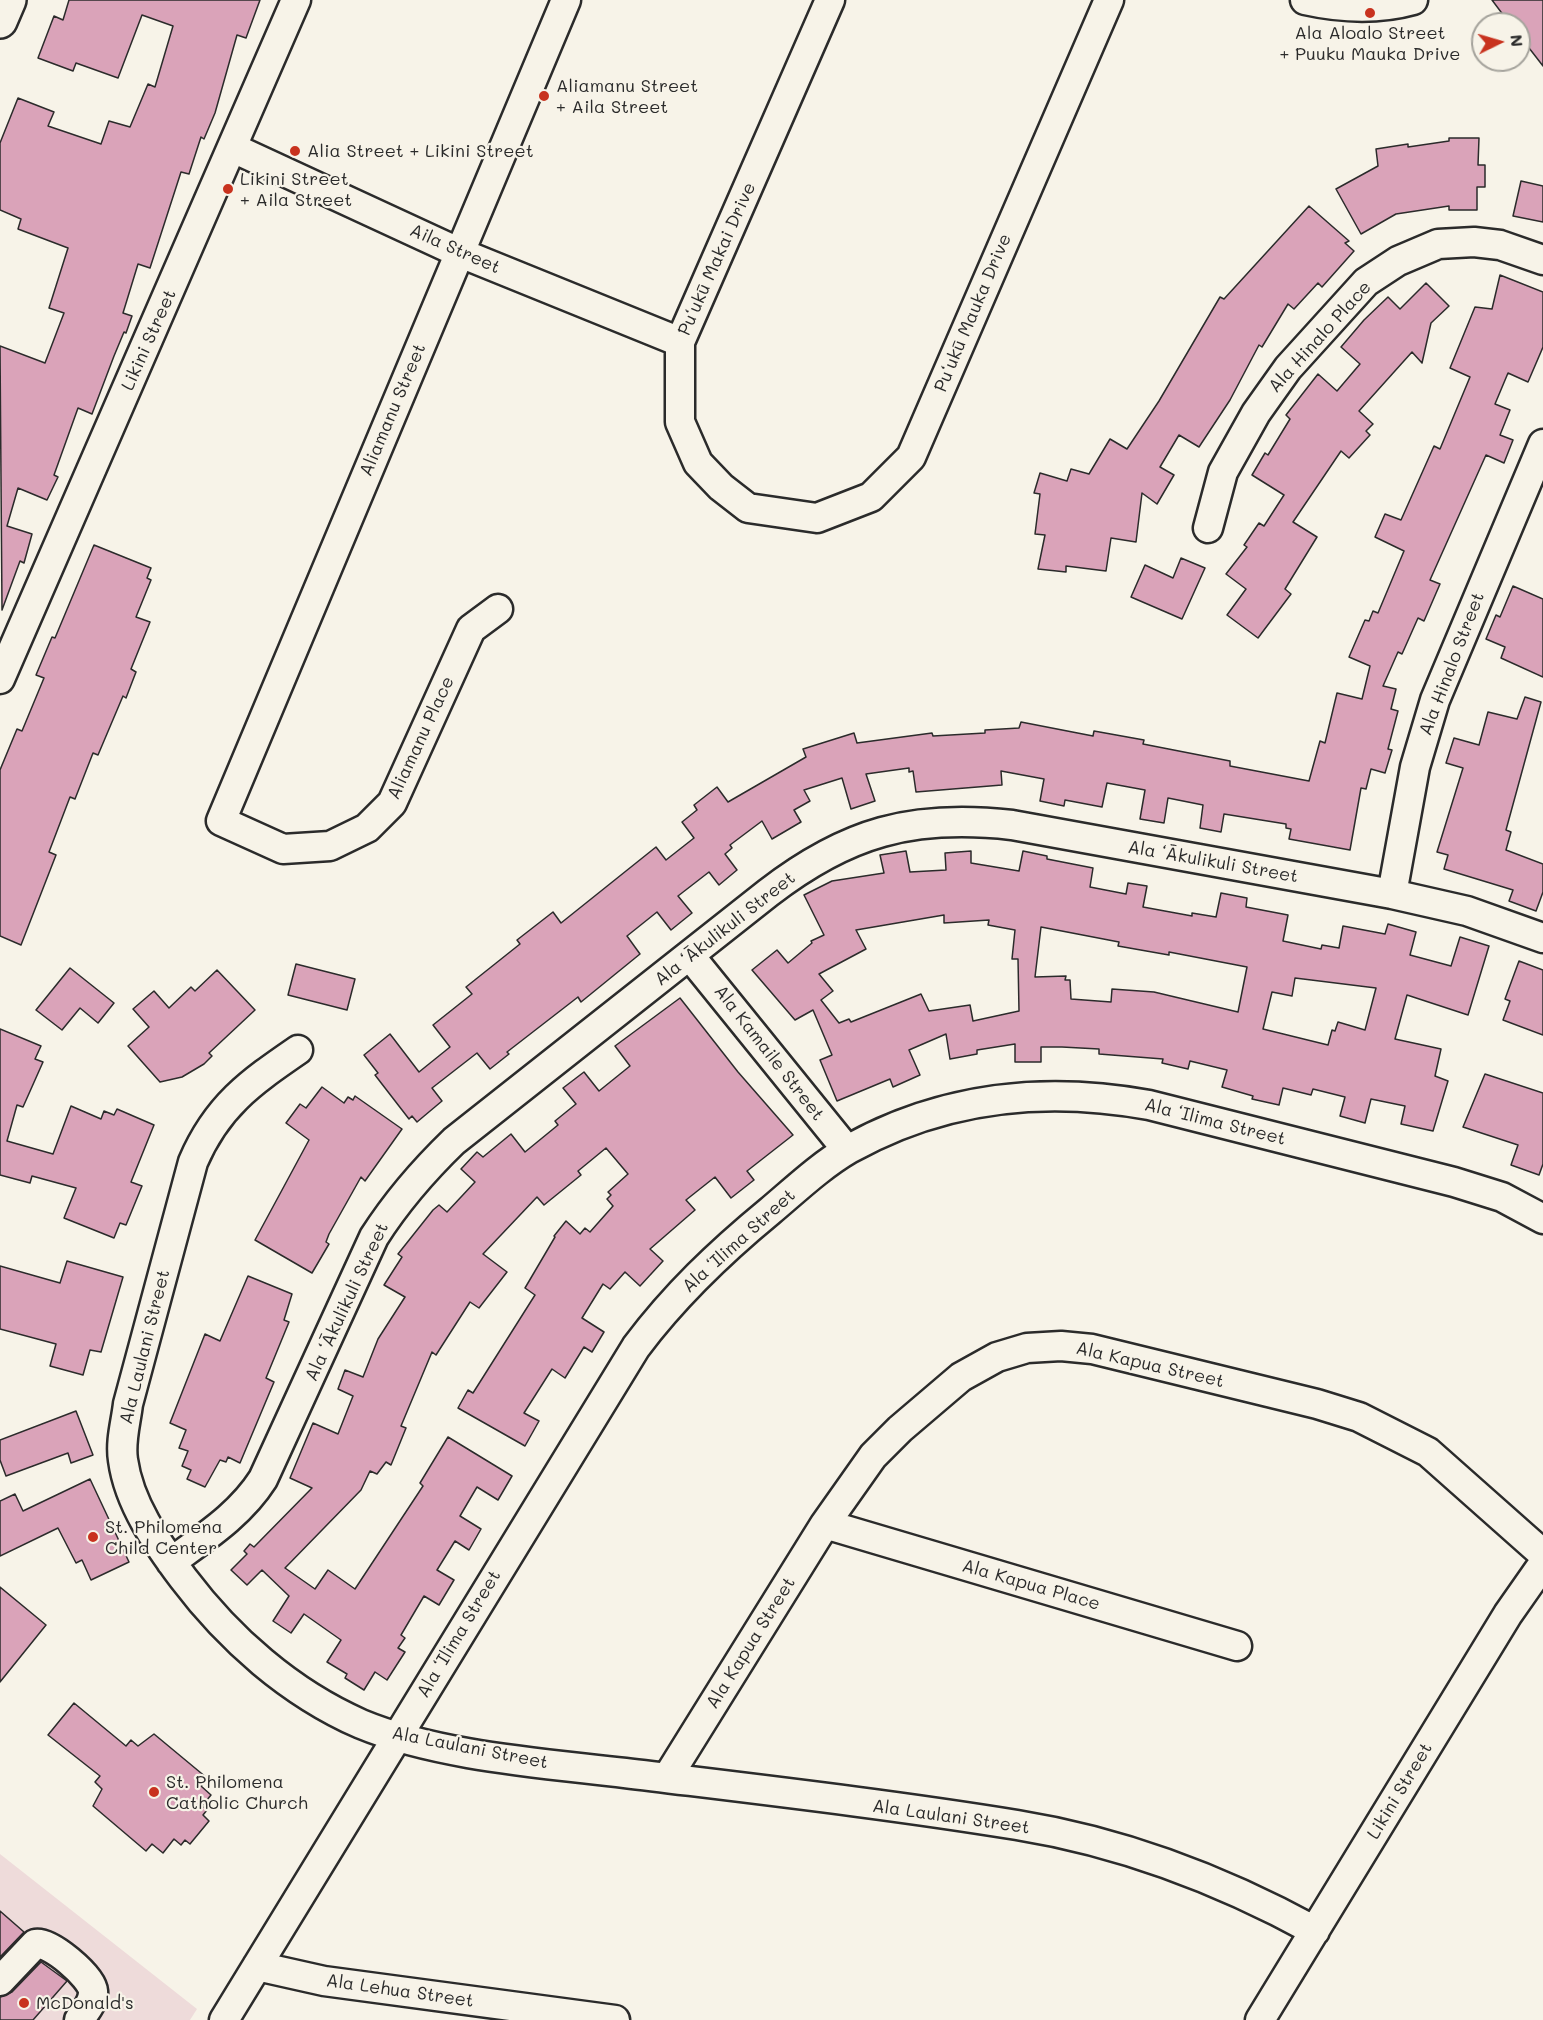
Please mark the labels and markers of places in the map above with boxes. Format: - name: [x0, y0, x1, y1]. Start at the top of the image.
- marker: Ala Aloalo Street + Puuku Mauka Drive: [1363, 6, 1377, 20]
- place label: Ala Aloalo Street + Puuku Mauka Drive: [1280, 22, 1460, 64]
- place label: Aliamanu Street + Aila Street: [556, 75, 698, 118]
- marker: Aliamanu Street + Aila Street: [537, 89, 551, 103]
- place label: Alia Street + Likini Street: [307, 140, 534, 162]
- marker: Alia Street + Likini Street: [288, 144, 302, 158]
- place label: Likini Street + Aila Street: [240, 168, 352, 210]
- marker: Likini Street + Aila Street: [221, 182, 235, 196]
- place label: St. Philomena Child Center: [105, 1516, 223, 1558]
- marker: St. Philomena Child Center: [86, 1530, 100, 1544]
- place label: St. Philomena Catholic Church: [166, 1771, 308, 1814]
- marker: St. Philomena Catholic Church: [147, 1785, 161, 1799]
- place label: McDonald's: [36, 1992, 134, 2014]
- marker: McDonald's: [17, 1996, 31, 2010]

